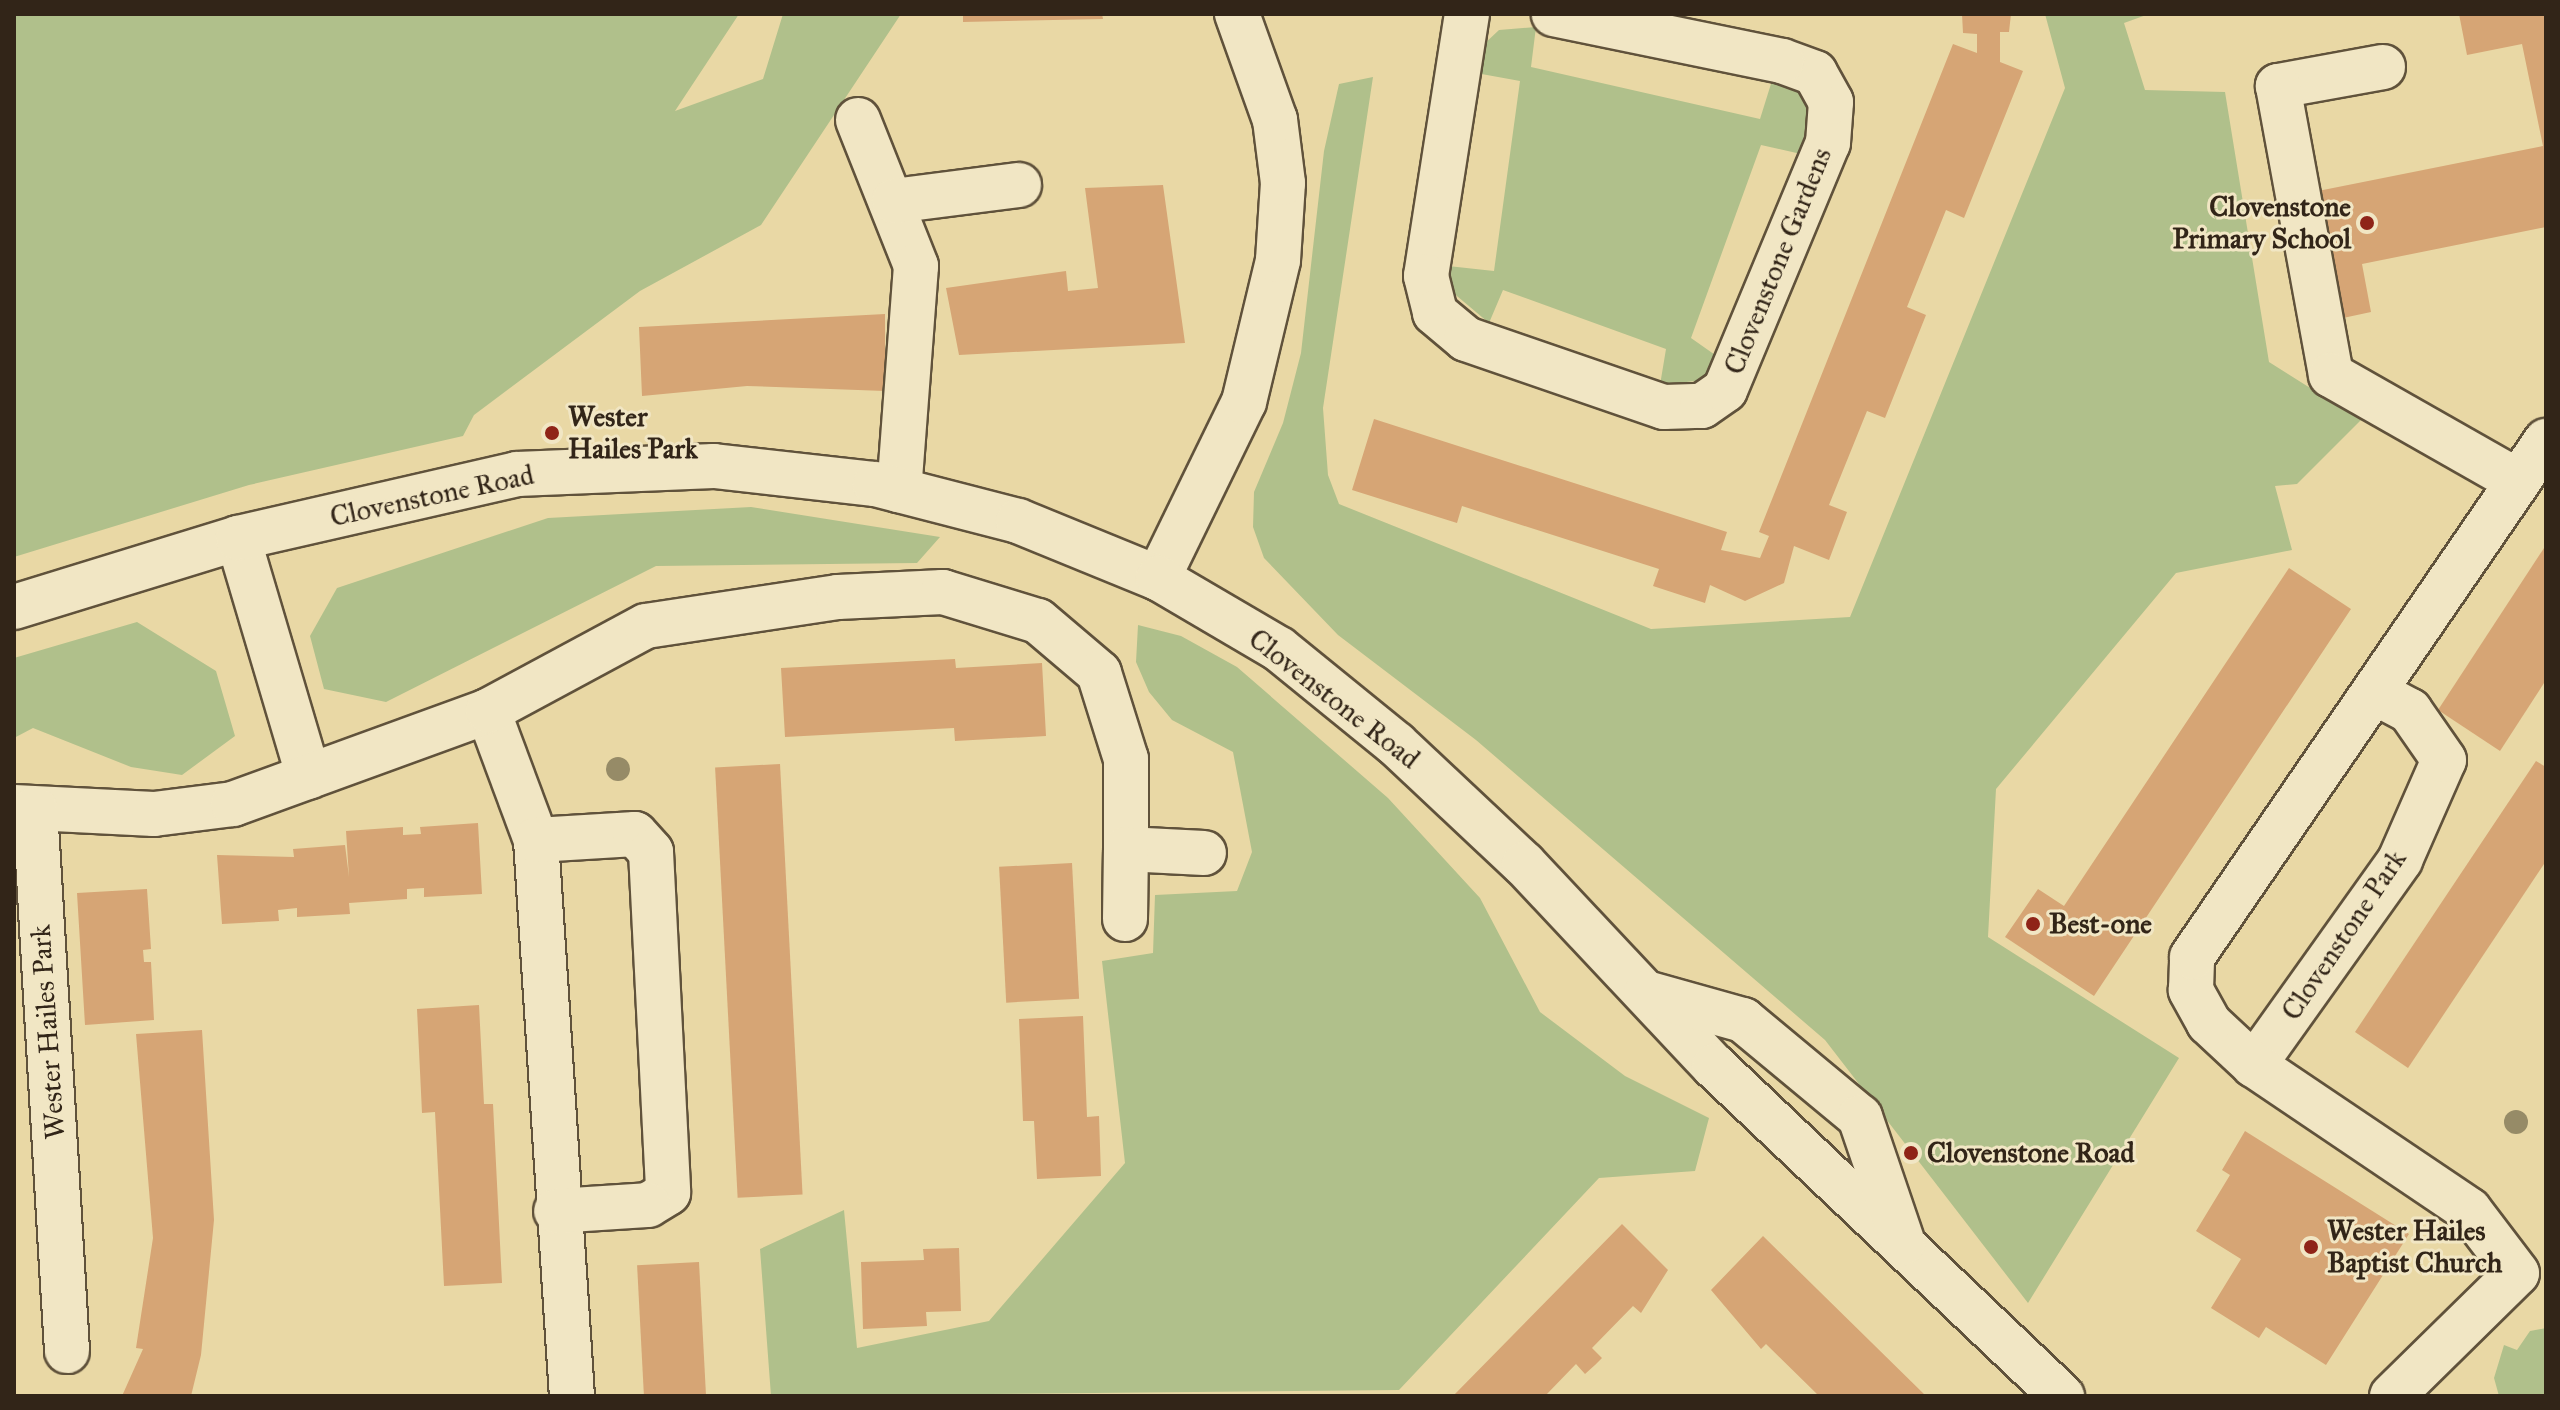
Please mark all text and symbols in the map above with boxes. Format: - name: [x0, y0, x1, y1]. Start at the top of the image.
- street label: Clovenstone Gardens: [1717, 143, 1839, 379]
- place label: Clovenstone Primary School: [2172, 190, 2351, 256]
- marker: Clovenstone Primary School: [2358, 214, 2376, 232]
- place label: Wester Hailes Park: [568, 400, 698, 466]
- marker: Wester Hailes Park: [543, 424, 561, 442]
- street label: Clovenstone Road: [327, 458, 537, 534]
- street label: Clovenstone Road: [1242, 622, 1426, 776]
- street label: Clovenstone Park: [2275, 843, 2413, 1027]
- place label: Best-one: [2049, 907, 2152, 941]
- marker: Best-one: [2024, 915, 2042, 933]
- street label: Wester Hailes Park: [24, 923, 72, 1141]
- place label: Clovenstone Road: [1927, 1136, 2134, 1170]
- marker: Clovenstone Road: [1902, 1144, 1920, 1162]
- place label: Wester Hailes Baptist Church: [2327, 1214, 2502, 1280]
- marker: Wester Hailes Baptist Church: [2302, 1238, 2320, 1256]

